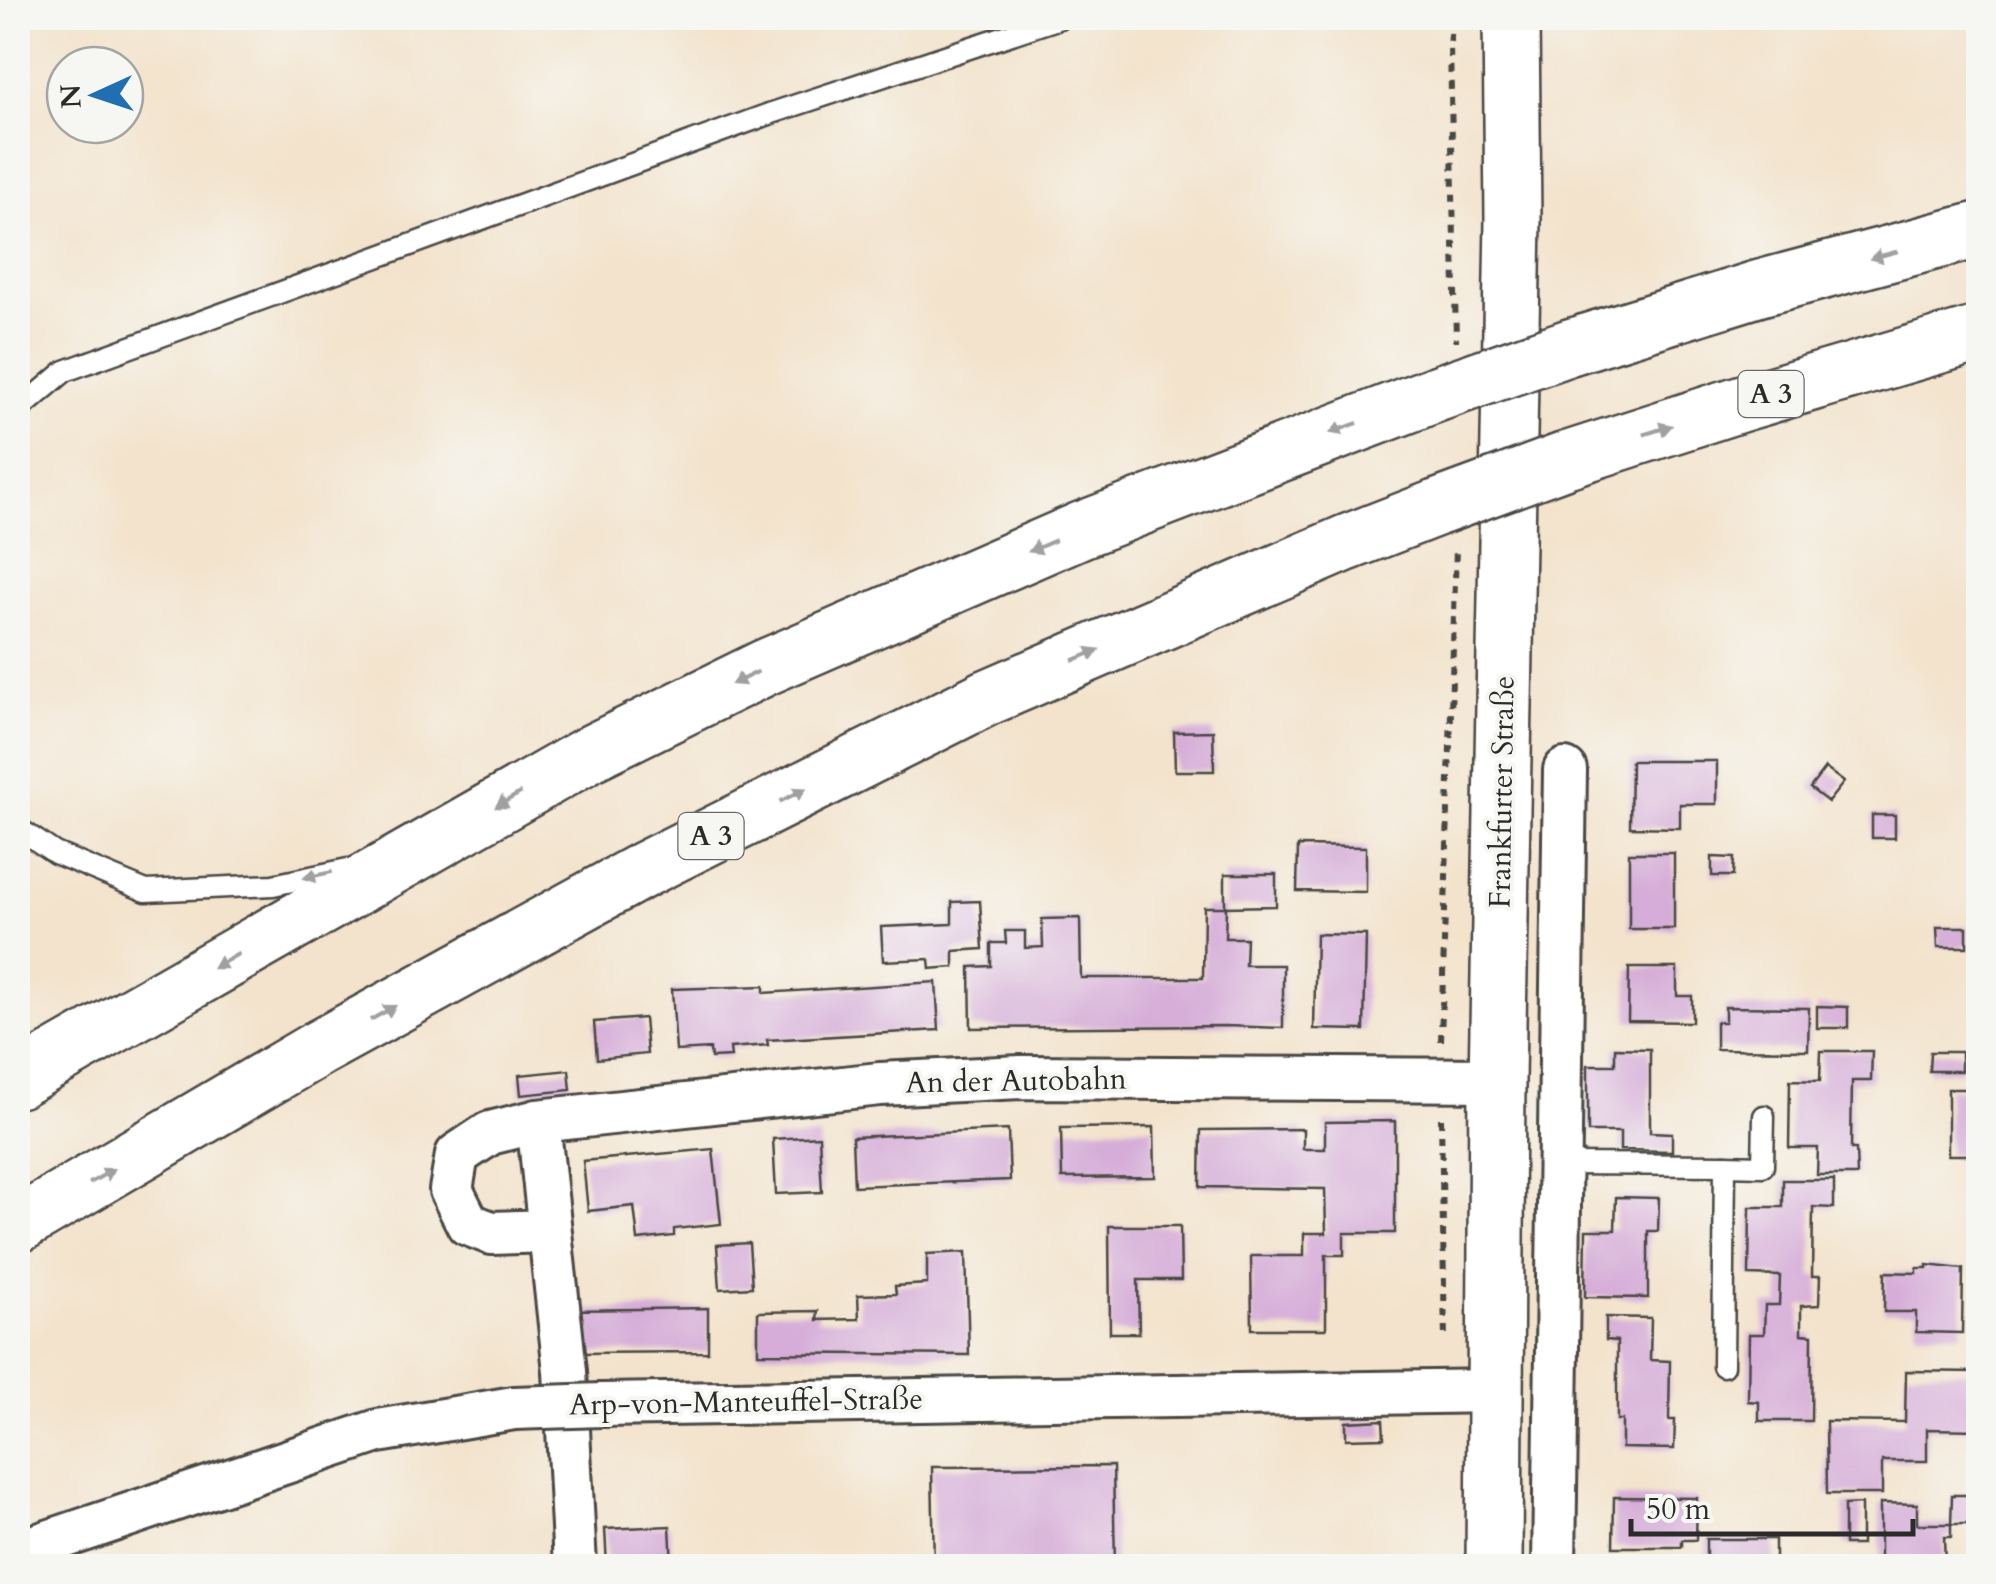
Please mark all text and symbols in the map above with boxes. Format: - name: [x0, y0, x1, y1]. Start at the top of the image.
- north arrow: [45, 45, 145, 145]
- text: N: [51, 83, 91, 109]
- one-way arrow: [1868, 248, 1899, 264]
- road number: A 3: [1738, 371, 1804, 417]
- one-way arrow: [1329, 421, 1359, 436]
- one-way arrow: [1644, 421, 1674, 436]
- one-way arrow: [1027, 538, 1056, 554]
- one-way arrow: [1072, 646, 1102, 662]
- one-way arrow: [730, 669, 759, 686]
- street label: Frankfurter Straße: [1479, 675, 1525, 909]
- one-way arrow: [779, 787, 808, 804]
- one-way arrow: [494, 791, 522, 808]
- road number: A 3: [678, 813, 744, 859]
- one-way arrow: [302, 868, 333, 883]
- one-way arrow: [212, 952, 240, 969]
- one-way arrow: [369, 1005, 397, 1023]
- street label: An der Autobahn: [905, 1059, 1127, 1103]
- one-way arrow: [87, 1168, 116, 1185]
- street label: Arp-von-Manteuffel-Straße: [569, 1378, 923, 1426]
- scale bar: [1631, 1474, 1914, 1536]
- text: 50 m: [1646, 1489, 1711, 1530]

